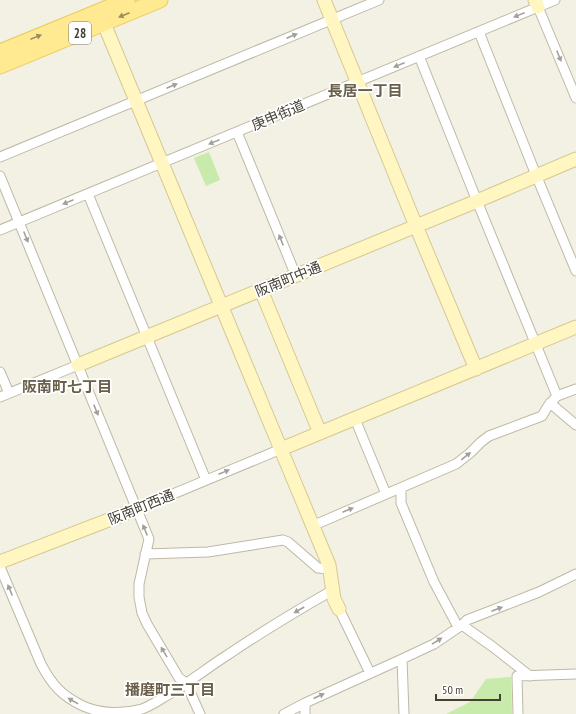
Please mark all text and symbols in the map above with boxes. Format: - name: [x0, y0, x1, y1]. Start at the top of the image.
- one-way arrow: [118, 12, 129, 18]
- one-way arrow: [513, 12, 524, 18]
- road number: 28: [69, 22, 91, 44]
- one-way arrow: [287, 33, 298, 39]
- one-way arrow: [30, 34, 41, 40]
- one-way arrow: [556, 50, 562, 62]
- one-way arrow: [392, 62, 404, 68]
- district label: 長居一丁目: [327, 81, 403, 100]
- one-way arrow: [167, 83, 178, 89]
- street label: 庚申街道: [249, 96, 307, 134]
- one-way arrow: [208, 139, 220, 145]
- one-way arrow: [62, 199, 74, 205]
- one-way arrow: [23, 232, 29, 244]
- one-way arrow: [278, 234, 284, 245]
- street label: 阪南町中通: [252, 258, 324, 300]
- district label: 阪南町七丁目: [22, 377, 112, 396]
- one-way arrow: [94, 404, 100, 416]
- one-way arrow: [461, 451, 471, 460]
- one-way arrow: [219, 469, 231, 475]
- street label: 阪南町西通: [105, 486, 177, 528]
- one-way arrow: [343, 507, 354, 513]
- one-way arrow: [142, 524, 148, 536]
- one-way arrow: [6, 584, 12, 596]
- one-way arrow: [491, 605, 503, 611]
- one-way arrow: [293, 606, 305, 613]
- one-way arrow: [431, 638, 443, 645]
- one-way arrow: [160, 646, 167, 658]
- scale bar: [436, 676, 500, 702]
- district label: 播磨町三丁目: [125, 680, 215, 699]
- text: 50 m: [442, 682, 463, 697]
- one-way arrow: [314, 693, 326, 699]
- one-way arrow: [67, 697, 79, 704]

